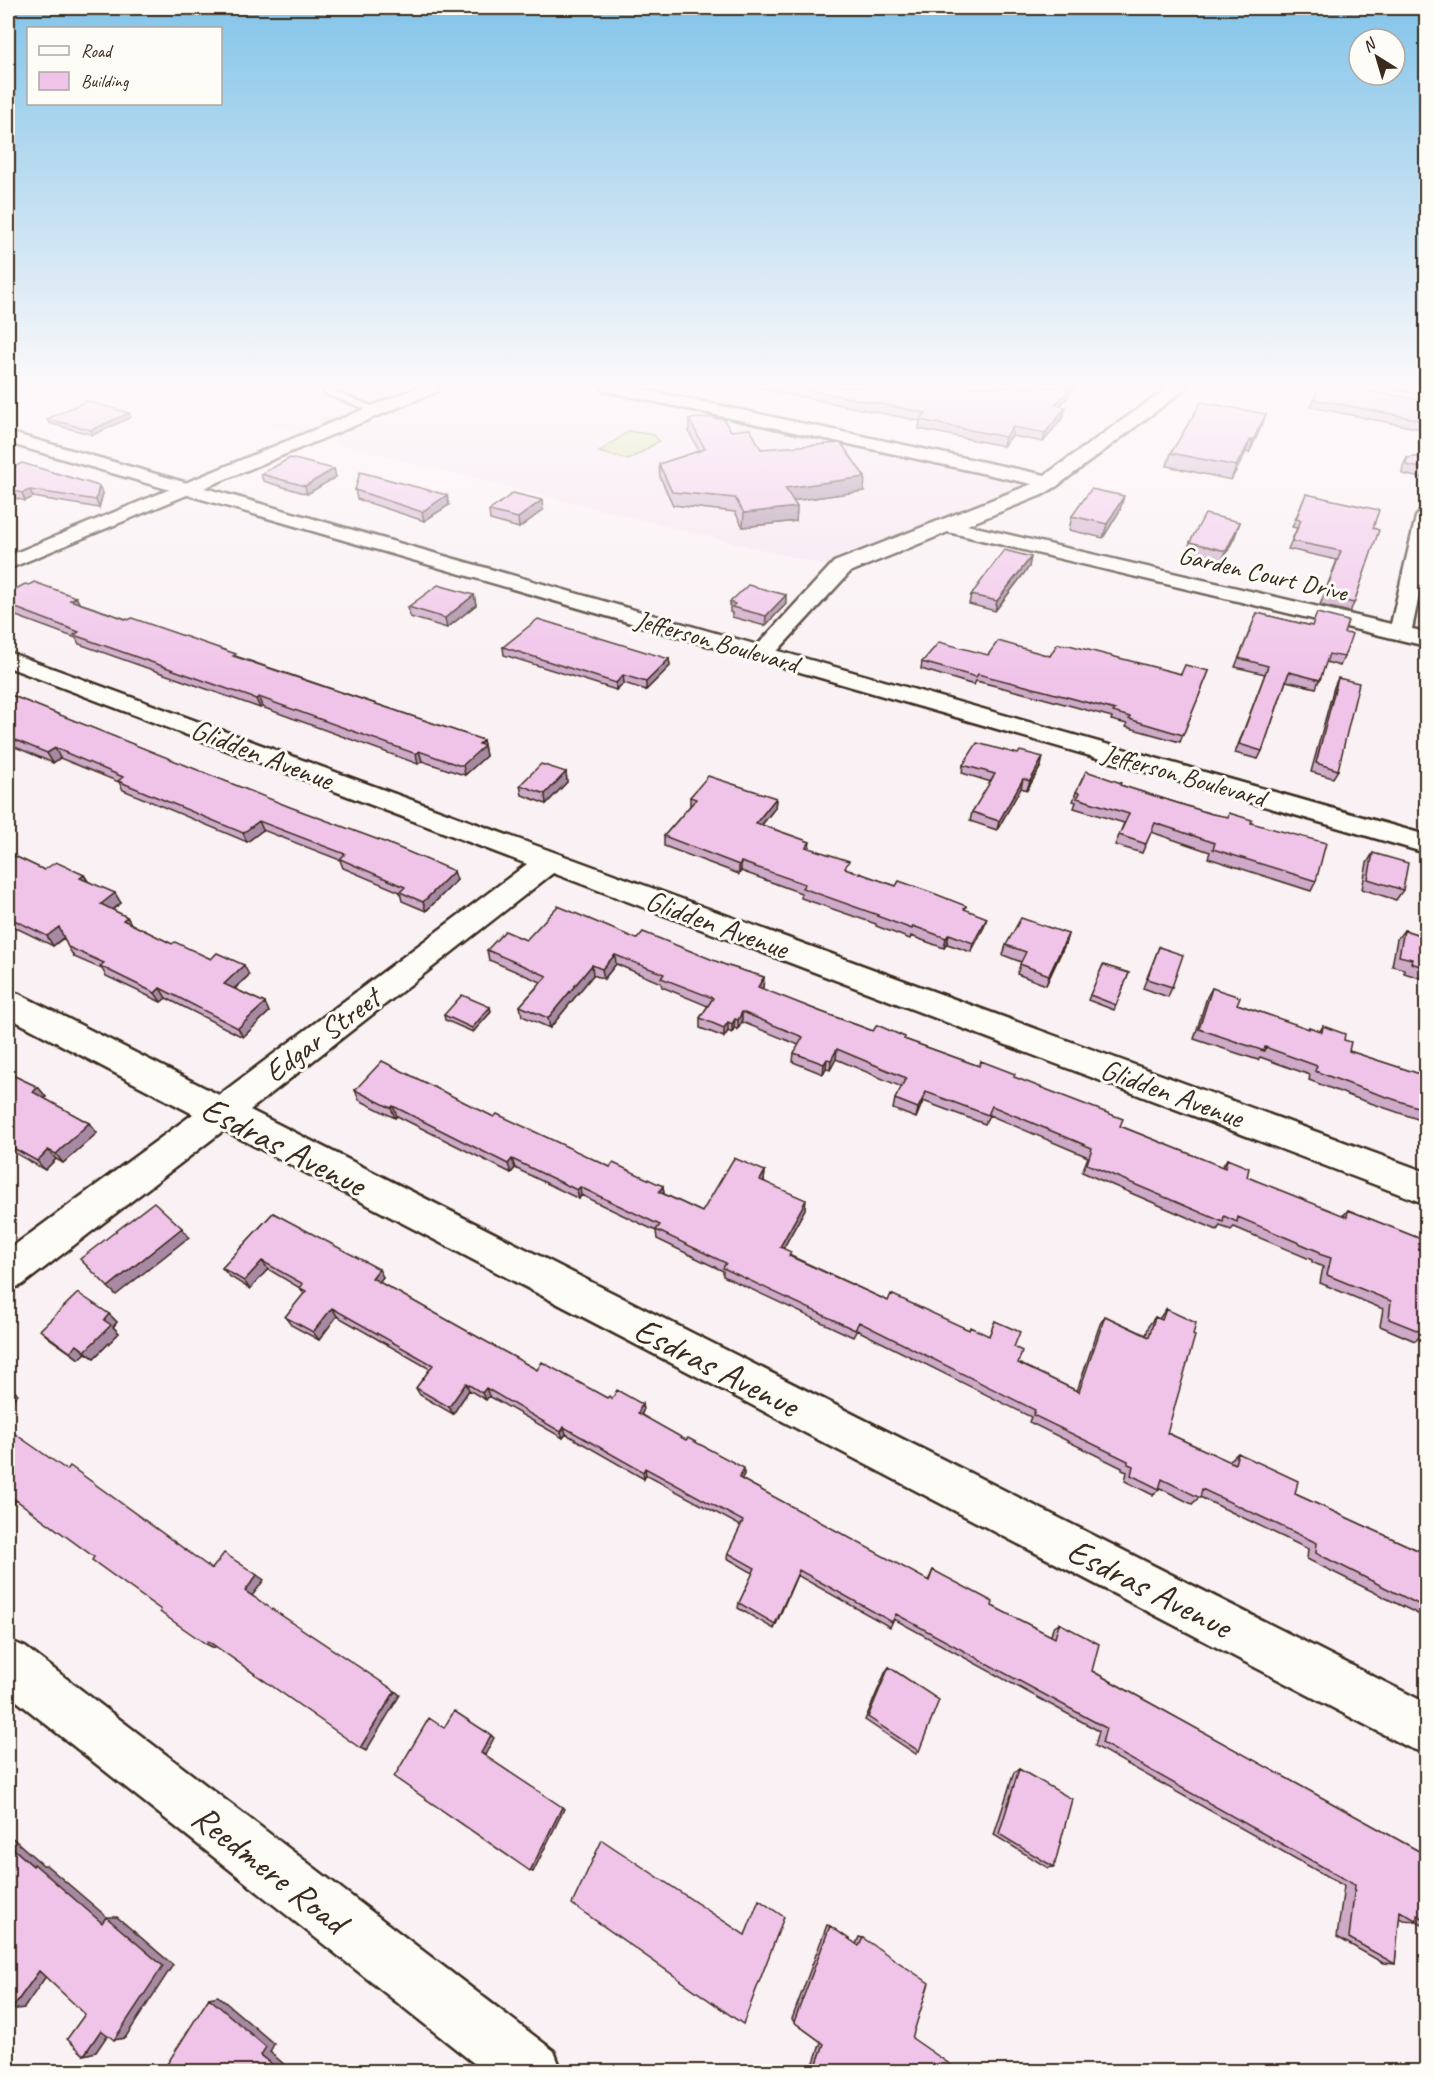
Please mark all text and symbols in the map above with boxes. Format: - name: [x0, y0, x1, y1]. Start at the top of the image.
- legend: [27, 27, 222, 105]
- north arrow: [1347, 27, 1407, 87]
- text: N: [1359, 33, 1381, 57]
- text: Road: [81, 40, 114, 62]
- text: Building: [81, 70, 130, 92]
- street label: Garden Court Drive: [1176, 538, 1352, 609]
- street label: Jefferson Boulevard: [630, 602, 806, 681]
- street label: Glidden Avenue: [186, 710, 340, 799]
- street label: Jefferson Boulevard: [1097, 736, 1273, 815]
- street label: Glidden Avenue: [641, 881, 796, 968]
- street label: Edgar Street: [257, 977, 391, 1091]
- street label: Glidden Avenue: [1096, 1050, 1251, 1137]
- street label: Esdras Avenue: [194, 1085, 375, 1208]
- street label: Esdras Avenue: [627, 1306, 808, 1429]
- street label: Esdras Avenue: [1060, 1527, 1241, 1650]
- street label: Reedmere Road: [183, 1794, 361, 1947]

